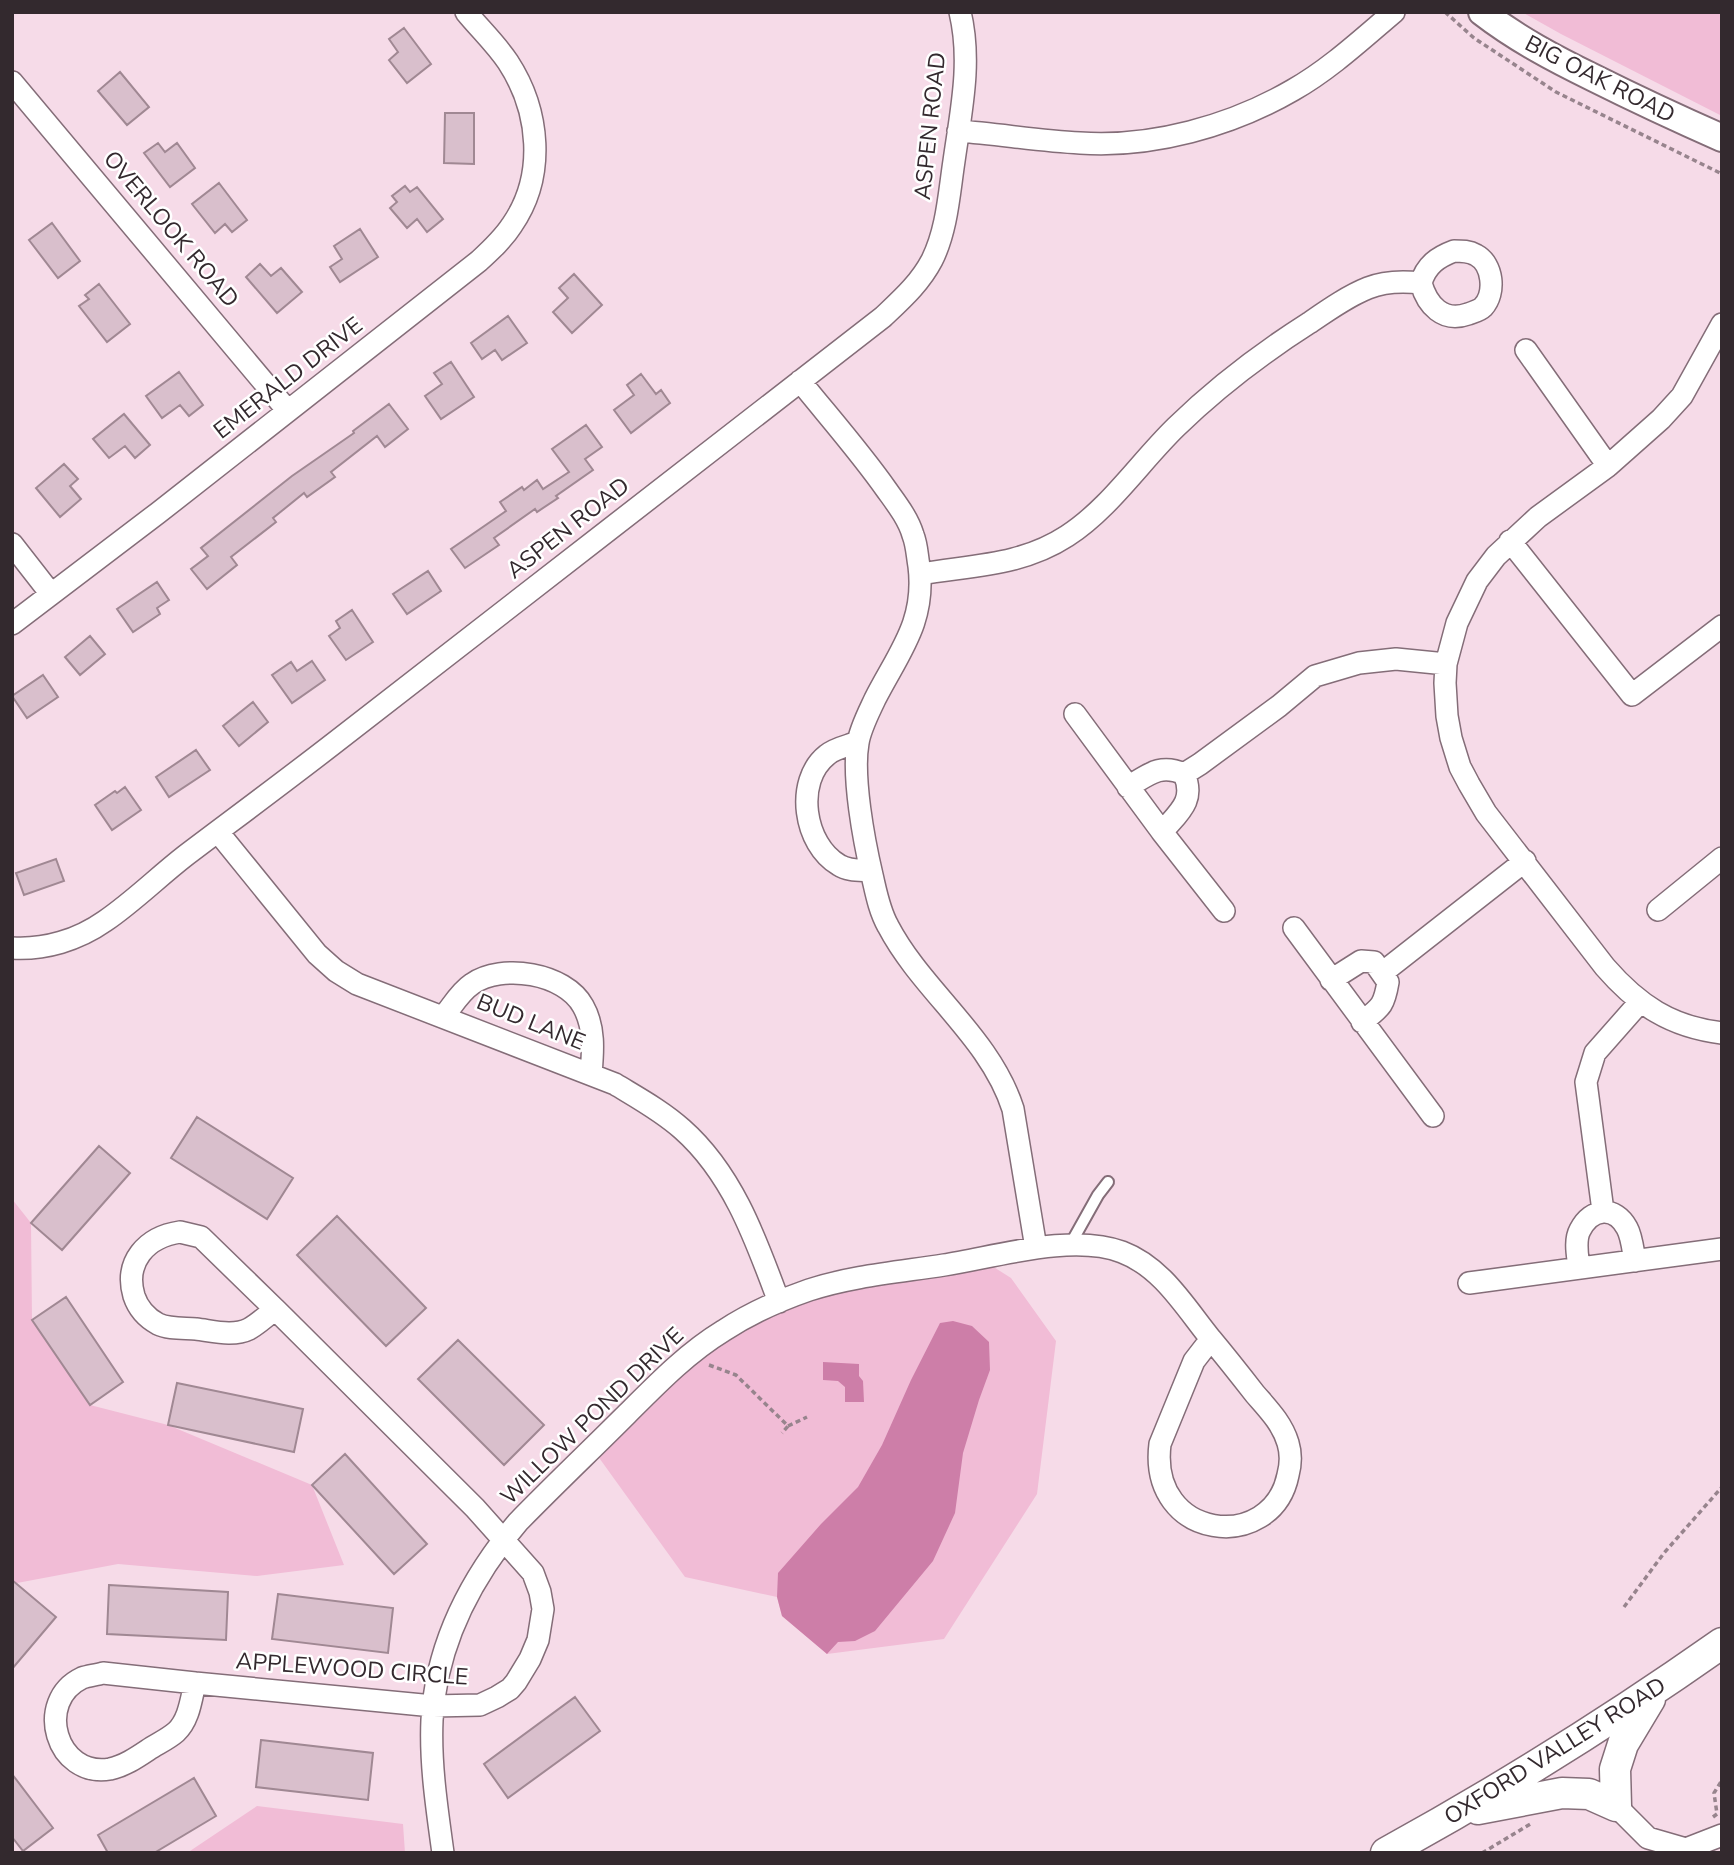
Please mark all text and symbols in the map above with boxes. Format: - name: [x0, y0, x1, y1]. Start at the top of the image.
- street label: BIG OAK ROAD: [1519, 28, 1681, 130]
- street label: ASPEN ROAD: [907, 51, 953, 201]
- street label: OVERLOOK ROAD: [96, 144, 246, 314]
- street label: EMERALD DRIVE: [207, 310, 369, 446]
- street label: ASPEN ROAD: [500, 470, 636, 586]
- street label: BUD LANE: [472, 986, 590, 1058]
- street label: WILLOW POND DRIVE: [494, 1320, 690, 1512]
- street label: APPLEWOOD CIRCLE: [235, 1645, 469, 1693]
- street label: OXFORD VALLEY ROAD: [1438, 1670, 1672, 1832]

